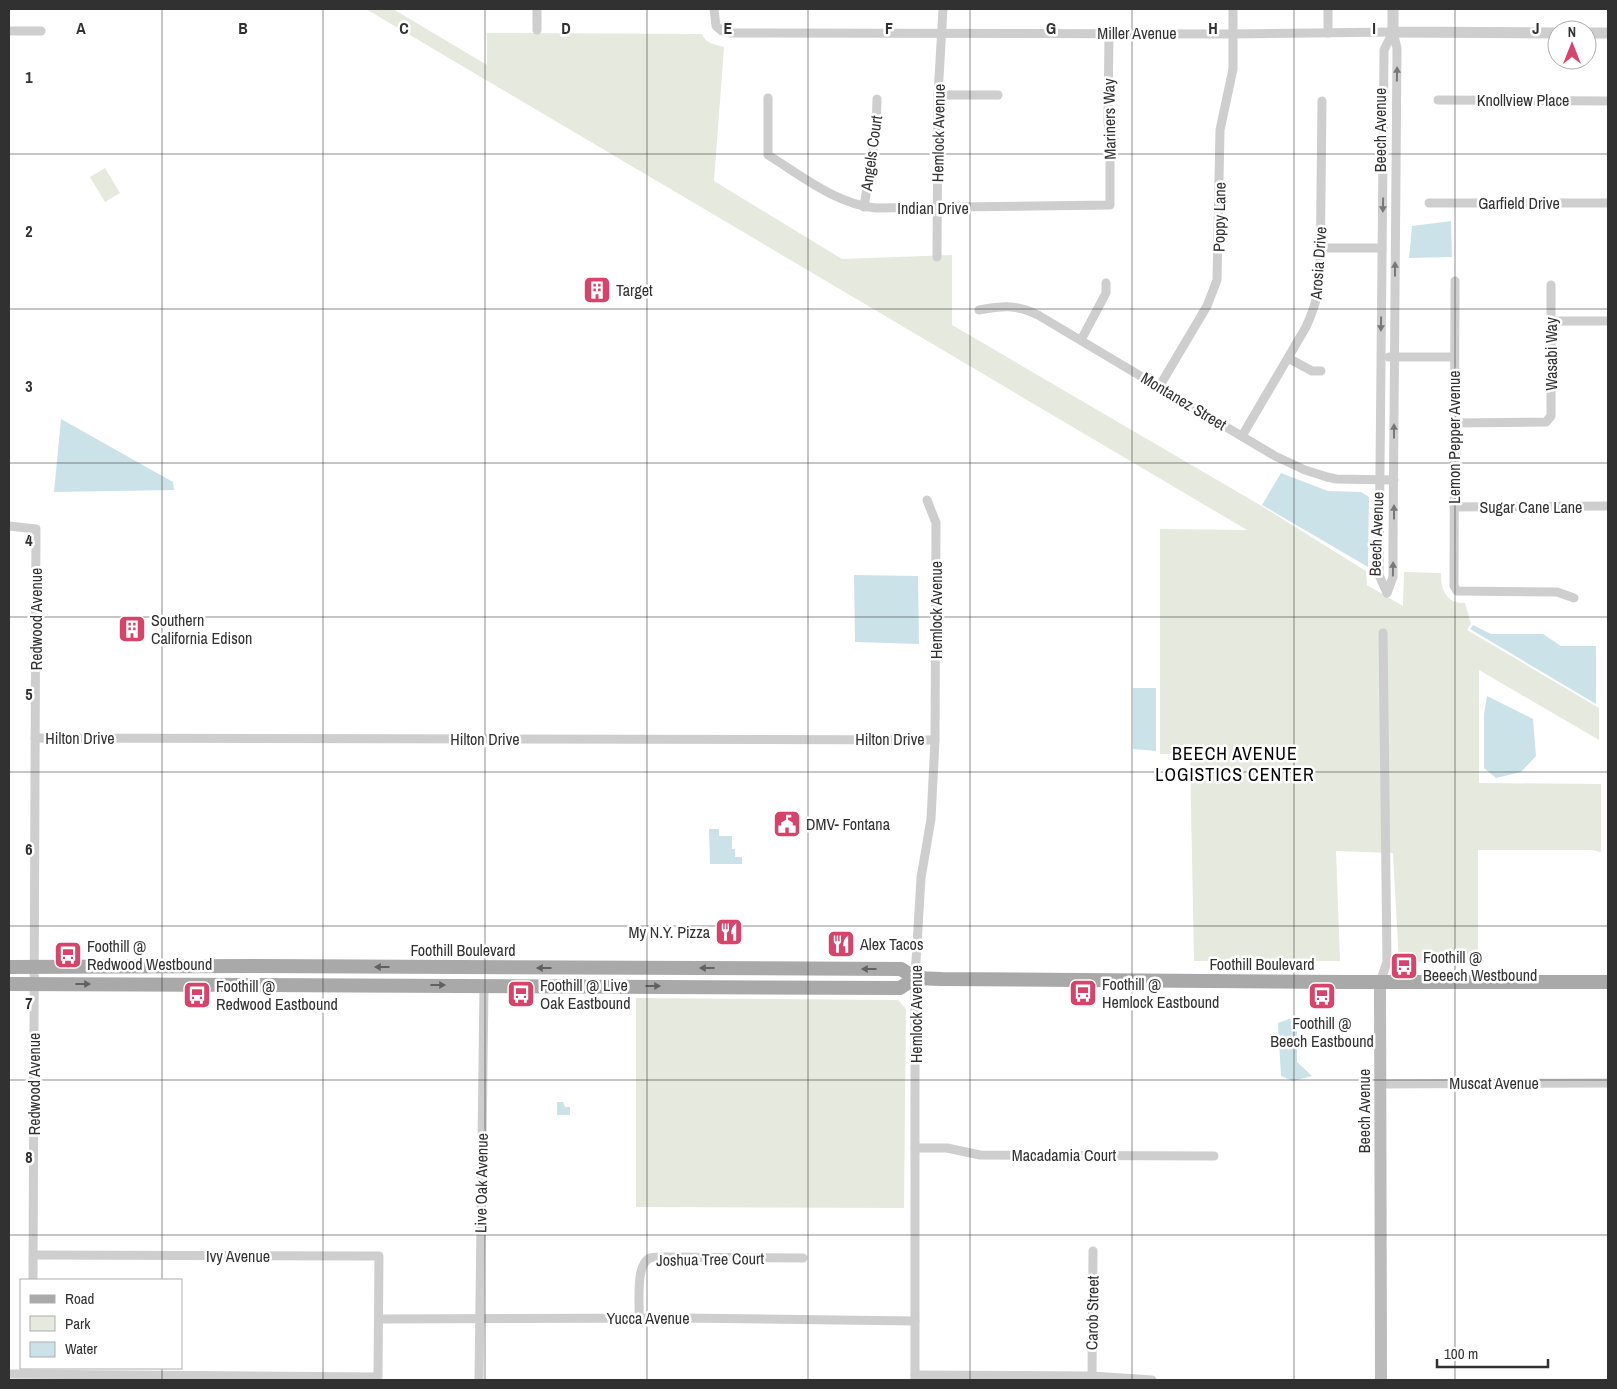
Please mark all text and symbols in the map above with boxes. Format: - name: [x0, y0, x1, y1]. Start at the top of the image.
- text: A: [76, 17, 86, 39]
- text: B: [238, 17, 248, 39]
- text: C: [399, 17, 409, 39]
- text: D: [561, 17, 571, 39]
- text: E: [724, 17, 733, 39]
- text: F: [885, 17, 893, 39]
- text: G: [1046, 17, 1056, 39]
- text: H: [1208, 17, 1218, 39]
- text: I: [1372, 17, 1376, 39]
- text: J: [1532, 17, 1540, 39]
- north arrow: [1547, 20, 1597, 70]
- street label: Miller Avenue: [1097, 22, 1177, 44]
- text: N: [1568, 23, 1576, 41]
- text: 1: [25, 66, 33, 88]
- one-way arrow: [1393, 66, 1401, 82]
- street label: Mariners Way: [1097, 78, 1121, 160]
- street label: Hemlock Avenue: [926, 84, 950, 182]
- street label: Beech Avenue: [1369, 88, 1391, 172]
- street label: Knollview Place: [1477, 89, 1569, 111]
- street label: Angels Court: [855, 114, 887, 193]
- street label: Poppy Lane: [1207, 182, 1231, 252]
- street label: Garfield Drive: [1478, 192, 1560, 214]
- street label: Indian Drive: [897, 197, 969, 219]
- one-way arrow: [1379, 197, 1387, 213]
- text: 2: [25, 220, 33, 242]
- street label: Arosia Drive: [1304, 226, 1332, 301]
- one-way arrow: [1391, 261, 1399, 277]
- building icon: Target: [582, 275, 612, 305]
- place label: Target: [616, 279, 653, 301]
- one-way arrow: [1377, 317, 1385, 333]
- street label: Wasabi Way: [1540, 317, 1562, 391]
- street label: Montanez Street: [1137, 367, 1231, 435]
- street label: Lemon Pepper Avenue: [1443, 370, 1465, 504]
- text: 3: [25, 375, 33, 397]
- one-way arrow: [1390, 423, 1398, 439]
- street label: Beech Avenue: [1364, 491, 1388, 577]
- street label: Sugar Cane Lane: [1480, 496, 1582, 518]
- one-way arrow: [1390, 503, 1398, 519]
- text: 4: [25, 529, 33, 551]
- one-way arrow: [1389, 560, 1397, 576]
- street label: Hemlock Avenue: [925, 561, 947, 659]
- street label: Redwood Avenue: [25, 568, 47, 670]
- place label: Southern California Edison: [151, 609, 252, 649]
- building icon: Southern California Edison: [117, 614, 147, 644]
- text: 5: [25, 683, 33, 705]
- street label: Hilton Drive: [45, 727, 115, 749]
- street label: Hilton Drive: [450, 728, 520, 750]
- street label: Hilton Drive: [855, 728, 925, 750]
- district label: BEECH AVENUE LOGISTICS CENTER: [1155, 741, 1315, 787]
- public building icon: DMV- Fontana: [772, 809, 802, 839]
- place label: DMV- Fontana: [806, 813, 891, 835]
- text: 6: [25, 838, 33, 860]
- restaurant icon: My N.Y. Pizza: [714, 917, 744, 947]
- place label: My N.Y. Pizza: [629, 921, 711, 943]
- restaurant icon: Alex Tacos: [826, 929, 856, 959]
- place label: Alex Tacos: [859, 933, 923, 955]
- place label: Foothill @ Redwood Westbound: [87, 935, 212, 975]
- street label: Foothill Boulevard: [410, 939, 516, 961]
- bus stop icon: Foothill @ Redwood Westbound: [53, 940, 83, 970]
- place label: Foothill @ Beeech Westbound: [1423, 946, 1537, 986]
- bus stop icon: Foothill @ Beeech Westbound: [1389, 951, 1419, 981]
- street label: Foothill Boulevard: [1209, 953, 1315, 975]
- one-way arrow: [373, 963, 389, 971]
- one-way arrow: [536, 963, 552, 971]
- one-way arrow: [698, 964, 714, 972]
- one-way arrow: [861, 965, 877, 973]
- street label: Hemlock Avenue: [905, 965, 927, 1063]
- place label: Foothill @ Hemlock Eastbound: [1102, 973, 1219, 1013]
- place label: Foothill @ Live Oak Eastbound: [540, 974, 630, 1014]
- place label: Foothill @ Redwood Eastbound: [216, 975, 338, 1015]
- bus stop icon: Foothill @ Hemlock Eastbound: [1068, 978, 1098, 1008]
- bus stop icon: Foothill @ Live Oak Eastbound: [506, 979, 536, 1009]
- one-way arrow: [76, 980, 92, 988]
- bus stop icon: Foothill @ Redwood Eastbound: [182, 980, 212, 1010]
- one-way arrow: [431, 981, 447, 989]
- bus stop icon: Foothill @ Beech Eastbound: [1307, 981, 1337, 1011]
- one-way arrow: [646, 982, 662, 990]
- text: 7: [25, 992, 33, 1014]
- place label: Foothill @ Beech Eastbound: [1270, 1012, 1374, 1052]
- street label: Redwood Avenue: [23, 1033, 45, 1135]
- street label: Beech Avenue: [1353, 1069, 1375, 1153]
- street label: Muscat Avenue: [1449, 1072, 1539, 1094]
- street label: Live Oak Avenue: [469, 1133, 493, 1233]
- street label: Macadamia Court: [1012, 1144, 1116, 1166]
- text: 8: [25, 1146, 33, 1168]
- street label: Ivy Avenue: [206, 1245, 270, 1267]
- street label: Joshua Tree Court: [656, 1247, 765, 1271]
- street label: Carob Street: [1080, 1275, 1104, 1350]
- legend: [20, 1279, 182, 1369]
- text: Road: [65, 1288, 94, 1309]
- street label: Yucca Avenue: [607, 1307, 689, 1329]
- text: Park: [65, 1313, 91, 1334]
- scale bar: [1437, 1336, 1548, 1368]
- text: Water: [65, 1338, 97, 1359]
- text: 100 m: [1444, 1343, 1478, 1364]

